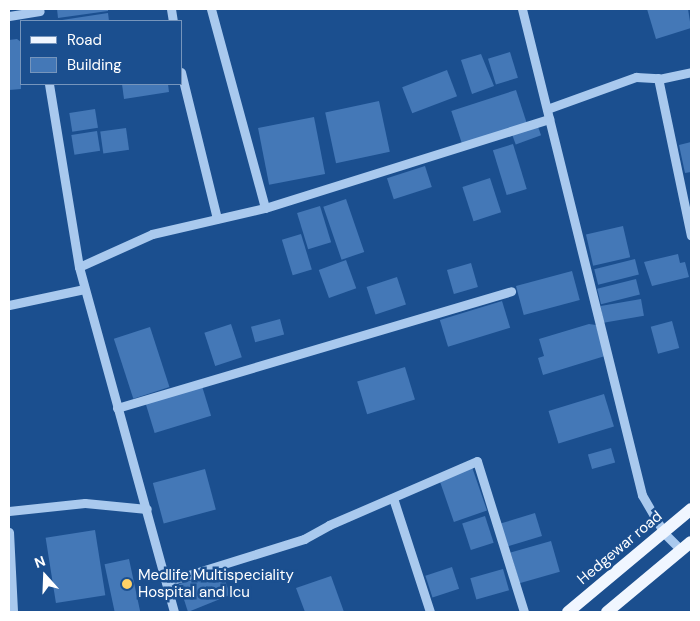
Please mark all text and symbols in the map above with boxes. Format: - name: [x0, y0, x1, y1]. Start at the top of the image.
- legend: [20, 20, 182, 85]
- text: Road: [67, 30, 102, 50]
- text: Building: [67, 55, 122, 75]
- street label: Hedgewar road: [574, 507, 666, 589]
- north arrow: [20, 551, 70, 601]
- text: N: [32, 552, 48, 572]
- place label: Medlife Multispeciality Hospital and Icu: [138, 566, 294, 601]
- marker: Medlife Multispeciality Hospital and Icu: [120, 577, 134, 591]

